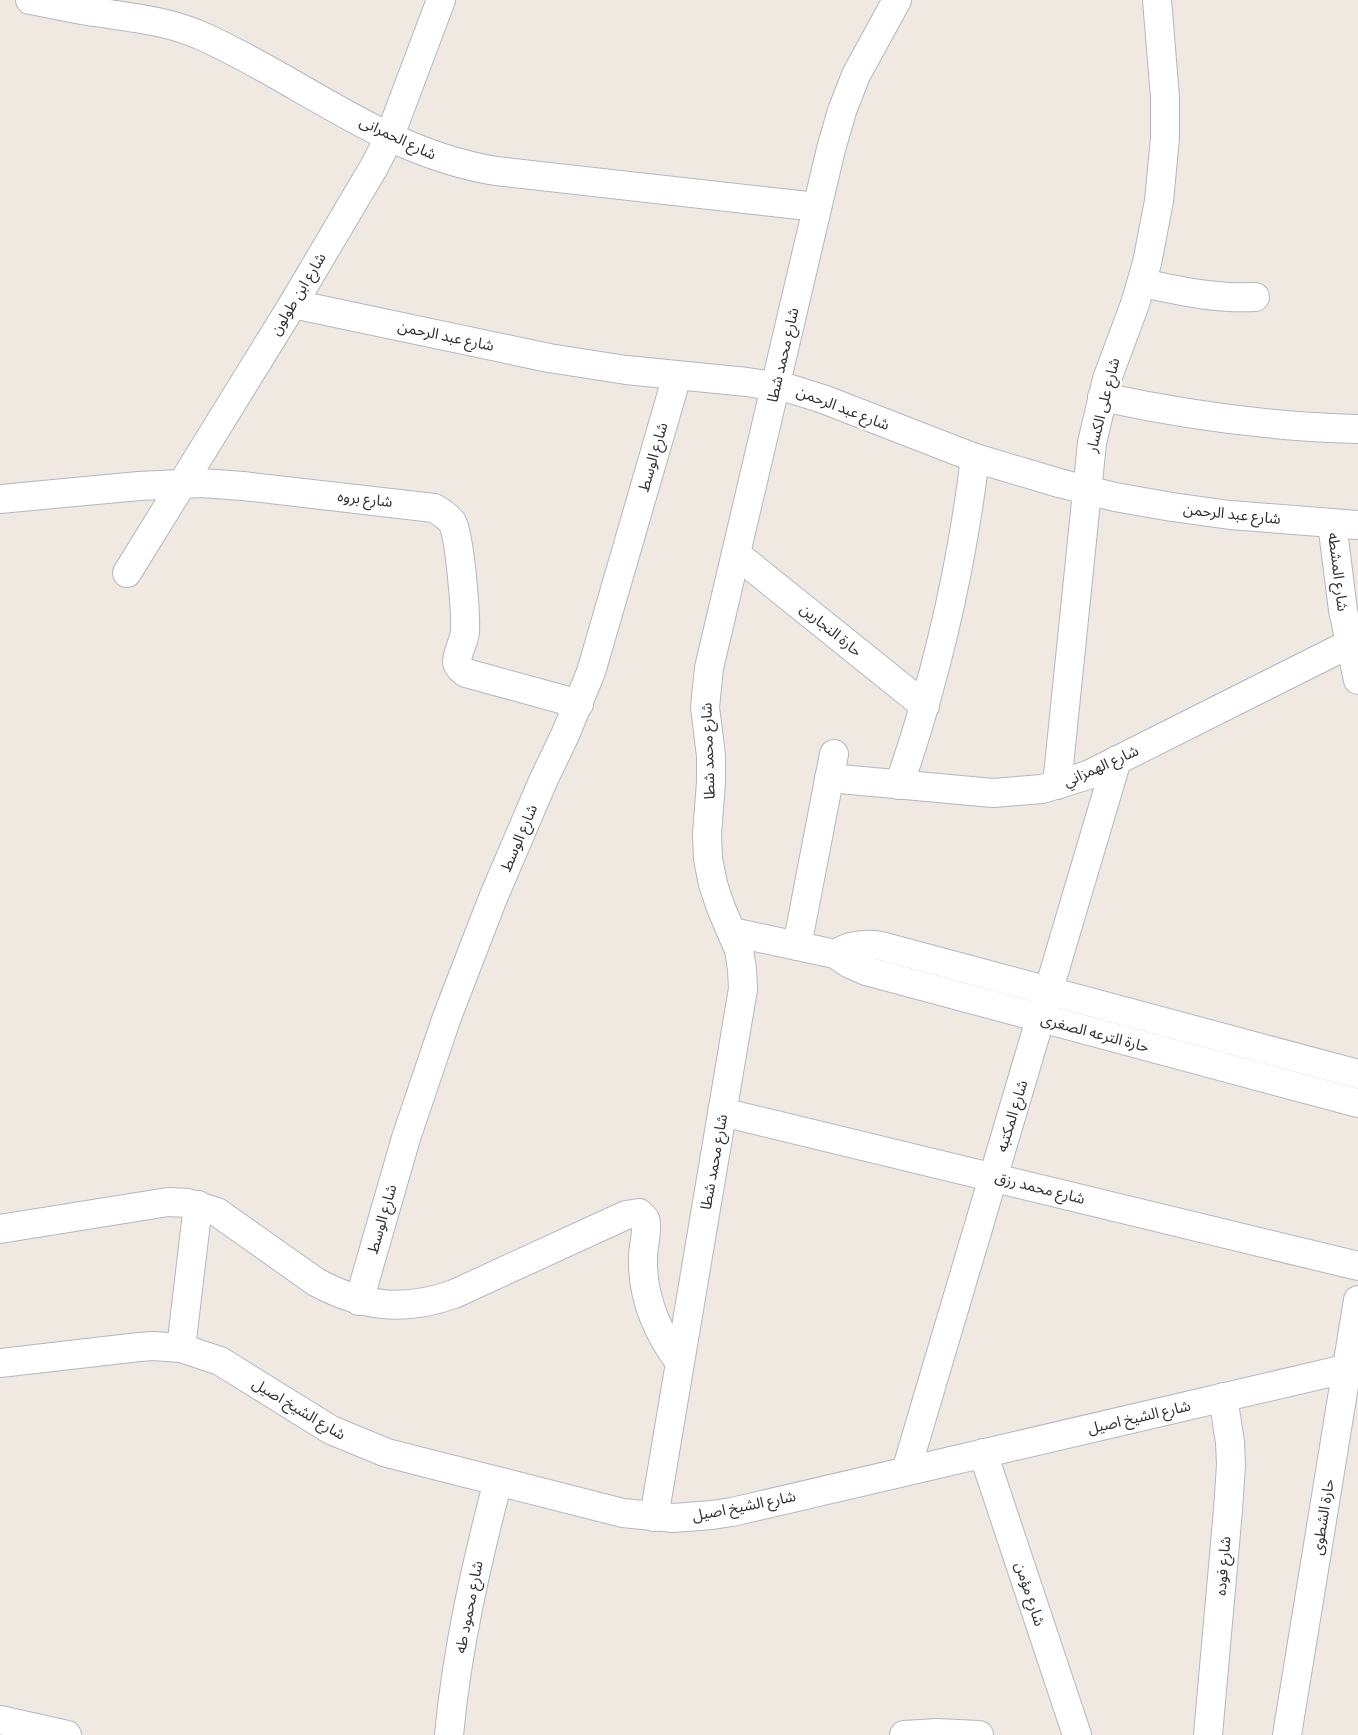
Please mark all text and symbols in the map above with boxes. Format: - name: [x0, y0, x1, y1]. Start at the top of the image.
- street label: شارع الحمرانى: [356, 112, 440, 166]
- street label: شارع ابن طولون: [265, 249, 332, 340]
- street label: شارع محمد شطا: [762, 305, 806, 405]
- street label: شارع عبد الرحمن: [396, 316, 496, 358]
- street label: شارع على الكسار: [1081, 355, 1126, 456]
- street label: شارع عبد الرحمن: [793, 381, 892, 437]
- street label: شارع الوسط: [634, 420, 674, 495]
- street label: شارع بروه: [336, 486, 394, 514]
- street label: شارع عبد الرحمن: [1182, 499, 1282, 531]
- street label: شارع المشطه: [1321, 531, 1353, 613]
- street label: حارة النجارين: [796, 599, 866, 661]
- street label: شارع محمد شطا: [696, 702, 722, 800]
- street label: شارع الهمزاني: [1060, 740, 1143, 793]
- street label: شارع الوسط: [496, 801, 544, 876]
- street label: حارة الترعه الصغرى: [1039, 1009, 1151, 1056]
- street label: شارع المكتبه: [992, 1077, 1034, 1155]
- street label: شارع محمد شطا: [696, 1112, 734, 1212]
- street label: شارع محمد رزق: [992, 1167, 1087, 1211]
- street label: شارع الوسط: [363, 1182, 403, 1257]
- street label: شارع الشيخ اصيل: [248, 1373, 349, 1446]
- street label: شارع الشيخ اصيل: [1086, 1395, 1193, 1441]
- street label: حارة الشطوى: [1307, 1477, 1338, 1556]
- street label: شارع الشيخ اصيل: [690, 1486, 798, 1528]
- street label: شارع فوده: [1210, 1535, 1238, 1597]
- street label: شارع محمود طه: [450, 1559, 490, 1655]
- street label: شارع مؤمن: [1008, 1559, 1050, 1629]

